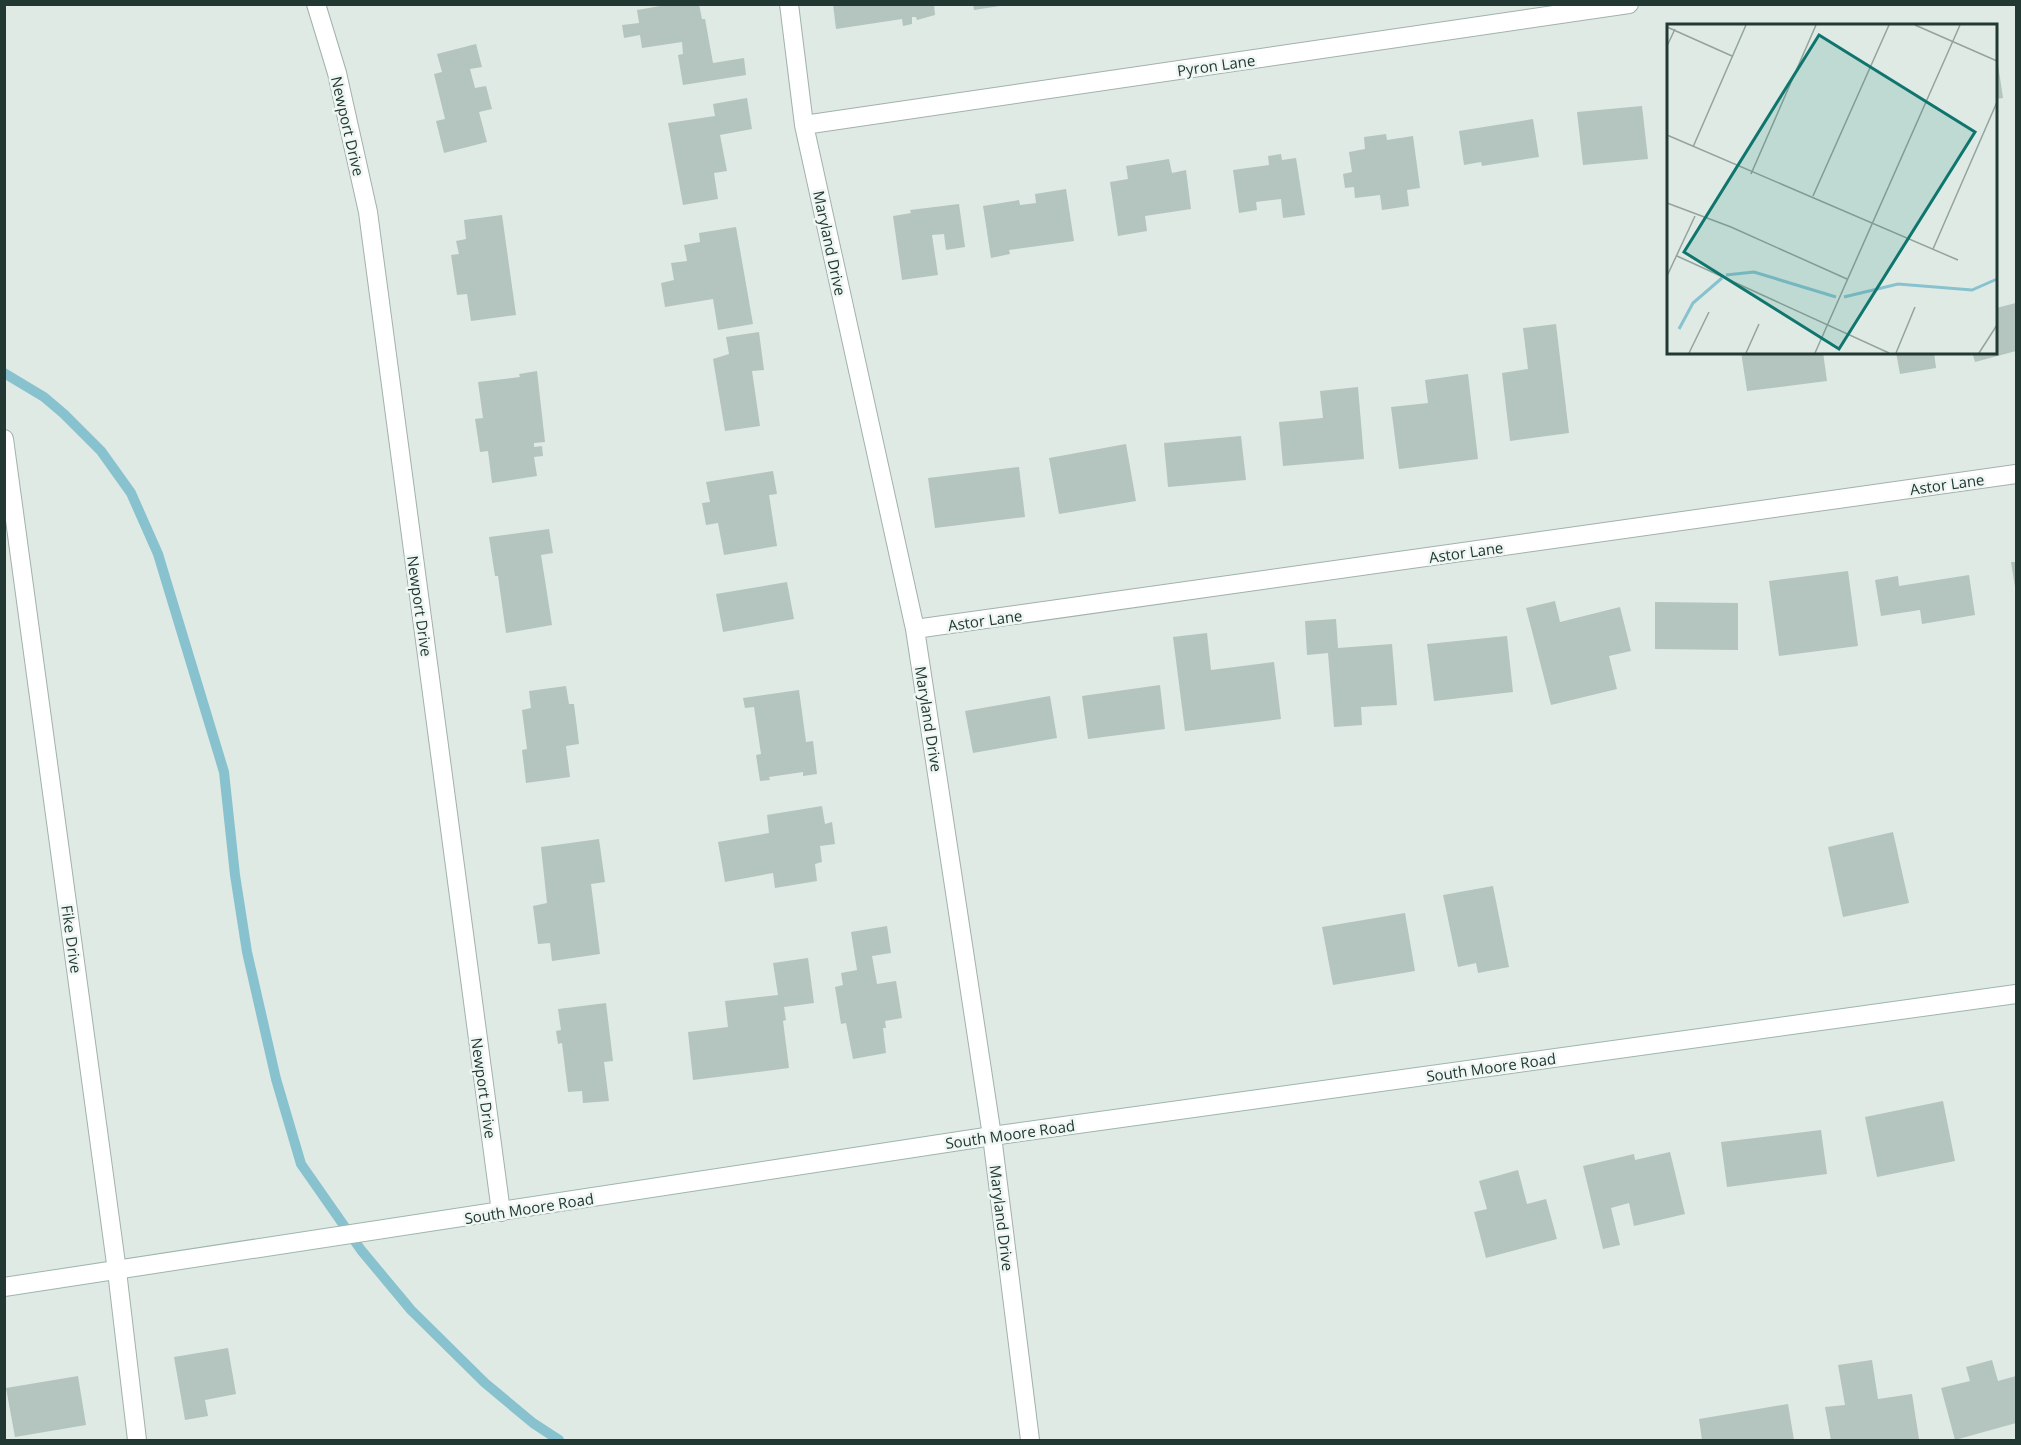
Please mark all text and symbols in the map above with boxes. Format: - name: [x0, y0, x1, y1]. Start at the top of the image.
- inset map: [1667, 24, 1997, 354]
- street label: Pyron Lane: [1176, 50, 1256, 80]
- street label: Newport Drive: [327, 74, 369, 178]
- street label: Maryland Drive: [809, 189, 851, 297]
- street label: Astor Lane: [1909, 469, 1985, 499]
- street label: Astor Lane: [1428, 537, 1504, 567]
- street label: Newport Drive: [403, 554, 437, 658]
- street label: Astor Lane: [947, 605, 1023, 635]
- street label: Maryland Drive: [911, 665, 947, 773]
- street label: Fike Drive: [57, 904, 87, 974]
- street label: Newport Drive: [467, 1036, 501, 1140]
- street label: South Moore Road: [1425, 1048, 1557, 1086]
- street label: South Moore Road: [944, 1115, 1076, 1153]
- street label: Maryland Drive: [986, 1164, 1018, 1272]
- street label: South Moore Road: [463, 1188, 595, 1228]

